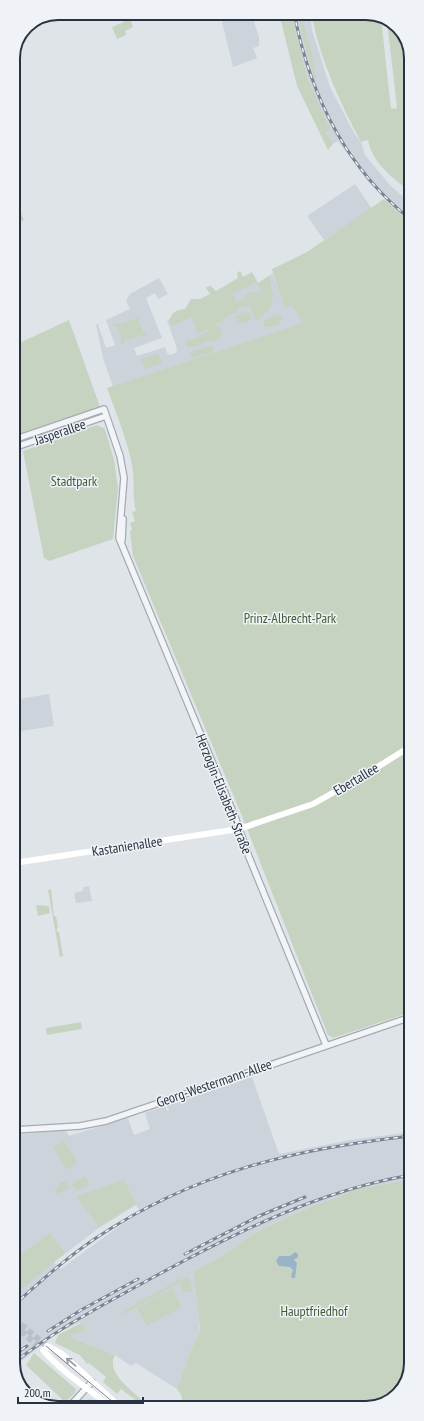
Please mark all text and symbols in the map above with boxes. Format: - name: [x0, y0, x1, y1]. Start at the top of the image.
- street label: Jasperallee: [31, 415, 88, 449]
- park label: Stadtpark: [51, 472, 98, 490]
- park label: Prinz-Albrecht-Park: [244, 609, 337, 627]
- street label: Herzogin-Elisabeth-Straße: [192, 731, 256, 857]
- street label: Ebertallee: [330, 758, 382, 799]
- street label: Kastanienallee: [90, 832, 164, 860]
- street label: Georg-Westermann-Allee: [154, 1055, 274, 1111]
- park label: Hauptfriedhof: [280, 1302, 348, 1320]
- one-way arrow: [66, 1357, 76, 1366]
- scale bar: [18, 1379, 143, 1405]
- text: 200 m: [24, 1385, 51, 1400]

